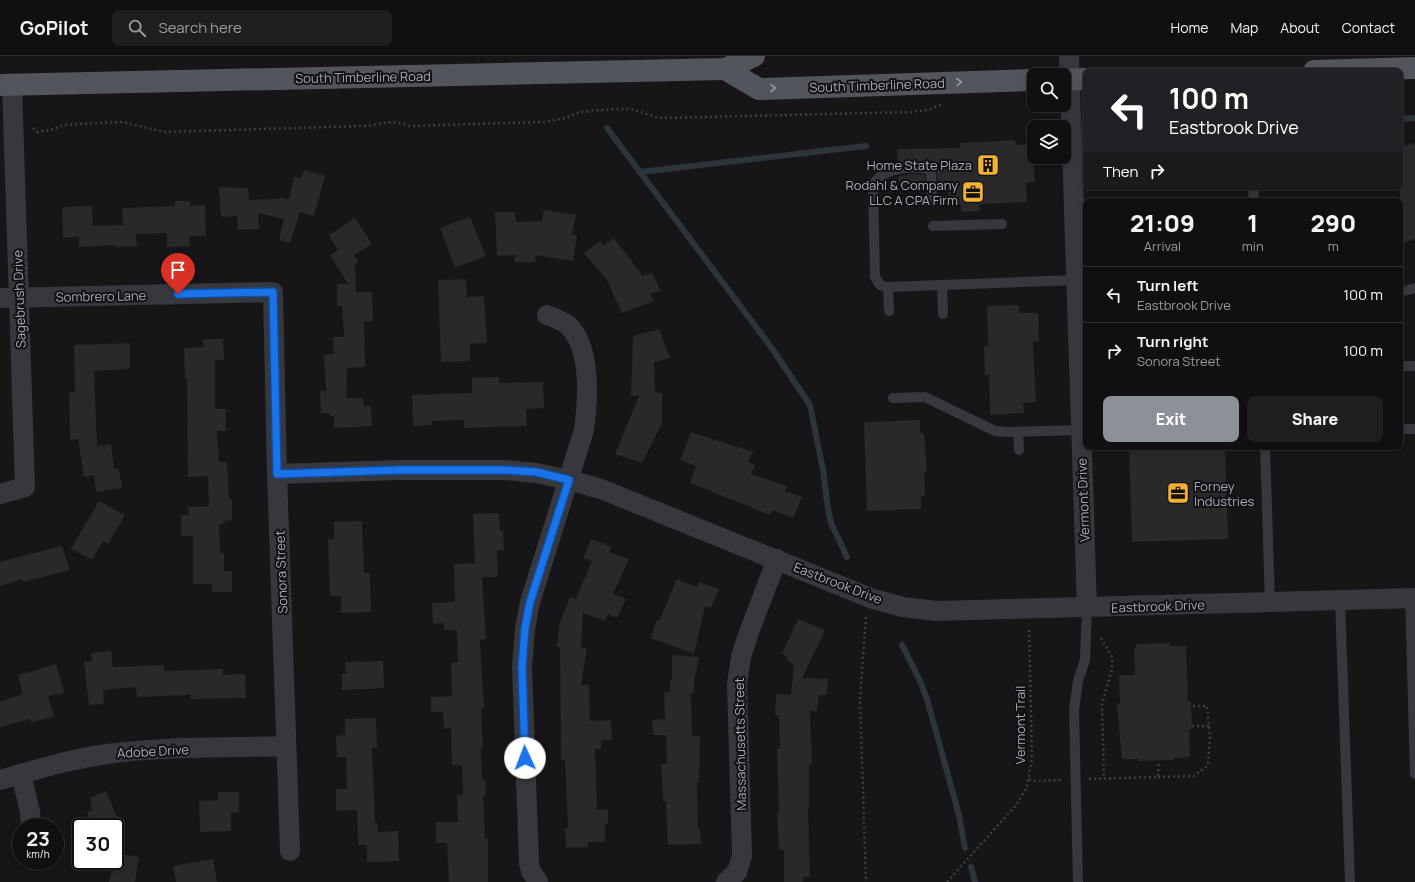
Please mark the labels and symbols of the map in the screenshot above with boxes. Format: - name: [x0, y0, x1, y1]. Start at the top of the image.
- street label: South Timberline Road: [295, 67, 431, 87]
- street label: South Timberline Road: [809, 74, 945, 96]
- one-way arrow: [956, 78, 962, 87]
- one-way arrow: [770, 84, 776, 92]
- building icon: Home State Plaza: [975, 152, 1001, 178]
- place label: Home State Plaza: [867, 156, 972, 174]
- place label: Rodahl & Company LLC A CPA Firm: [846, 176, 958, 209]
- office icon: Rodahl & Company LLC A CPA Firm: [960, 179, 986, 205]
- street label: Sagebrush Drive: [8, 249, 30, 348]
- pin: [161, 253, 195, 294]
- street label: Sombrero Lane: [56, 286, 147, 306]
- street label: Vermont Drive: [1073, 457, 1093, 542]
- place label: Forney Industries: [1194, 477, 1254, 510]
- office icon: Forney Industries: [1165, 480, 1191, 506]
- street label: Sonora Street: [271, 530, 291, 614]
- street label: Eastbrook Drive: [791, 558, 885, 608]
- street label: Eastbrook Drive: [1111, 595, 1206, 617]
- street label: Massachusetts Street: [730, 677, 750, 811]
- street label: Vermont Trail: [1011, 686, 1029, 764]
- position arrow: [504, 737, 546, 779]
- street label: Adobe Drive: [117, 740, 190, 762]
- speed limit sign: 30: [72, 818, 124, 870]

